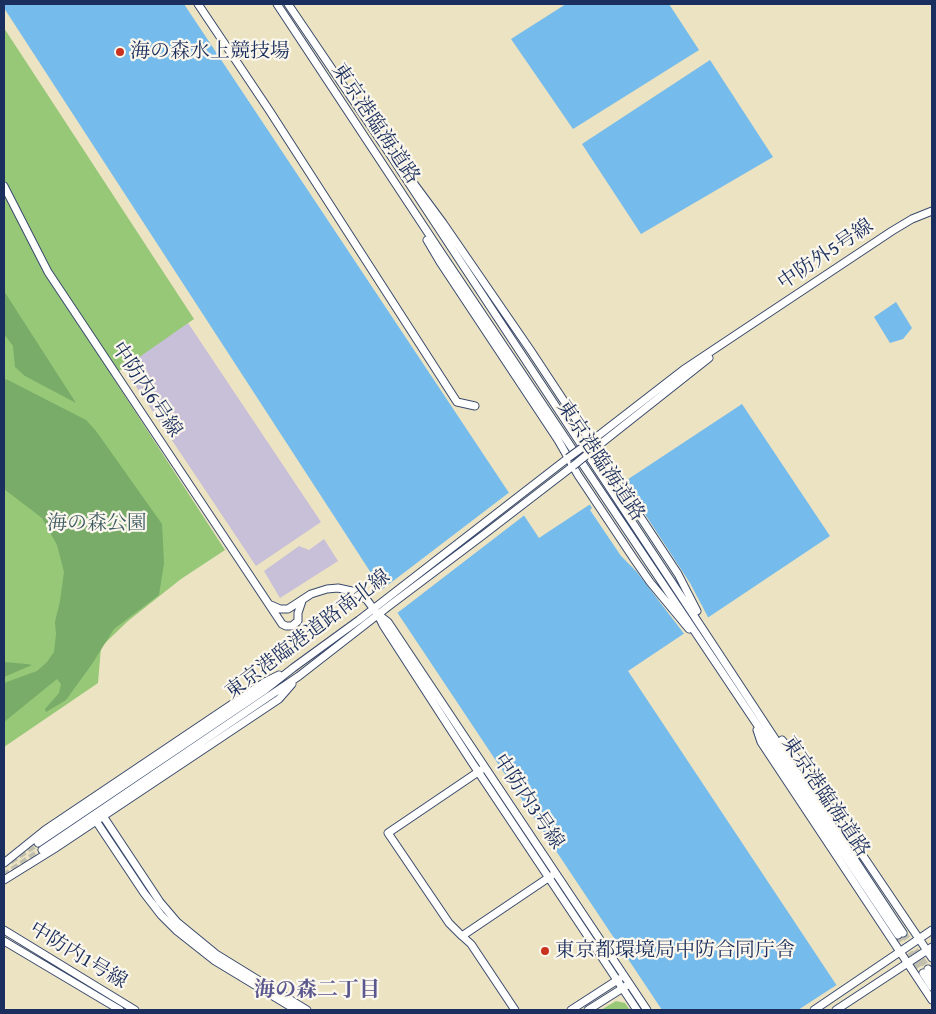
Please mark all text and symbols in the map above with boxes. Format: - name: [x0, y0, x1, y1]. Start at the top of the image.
- place label: 海の森水上競技場: [130, 40, 290, 64]
- marker: 海の森水上競技場: [114, 46, 126, 58]
- street label: 東京港臨海道路: [326, 59, 424, 189]
- street label: 中防外5号線: [774, 214, 878, 296]
- street label: 中防内6号線: [105, 338, 187, 442]
- street label: 東京港臨海道路: [551, 396, 649, 526]
- park label: 海の森公園: [47, 512, 147, 536]
- street label: 東京港臨港道路南北線: [221, 565, 395, 705]
- street label: 東京港臨海道路: [776, 732, 874, 862]
- street label: 中防内3号線: [487, 750, 569, 854]
- street label: 中防内1号線: [25, 917, 131, 995]
- place label: 東京都環境局中防合同庁舎: [555, 939, 795, 963]
- marker: 東京都環境局中防合同庁舎: [539, 945, 551, 957]
- district label: 海の森二丁目: [254, 978, 380, 1004]

